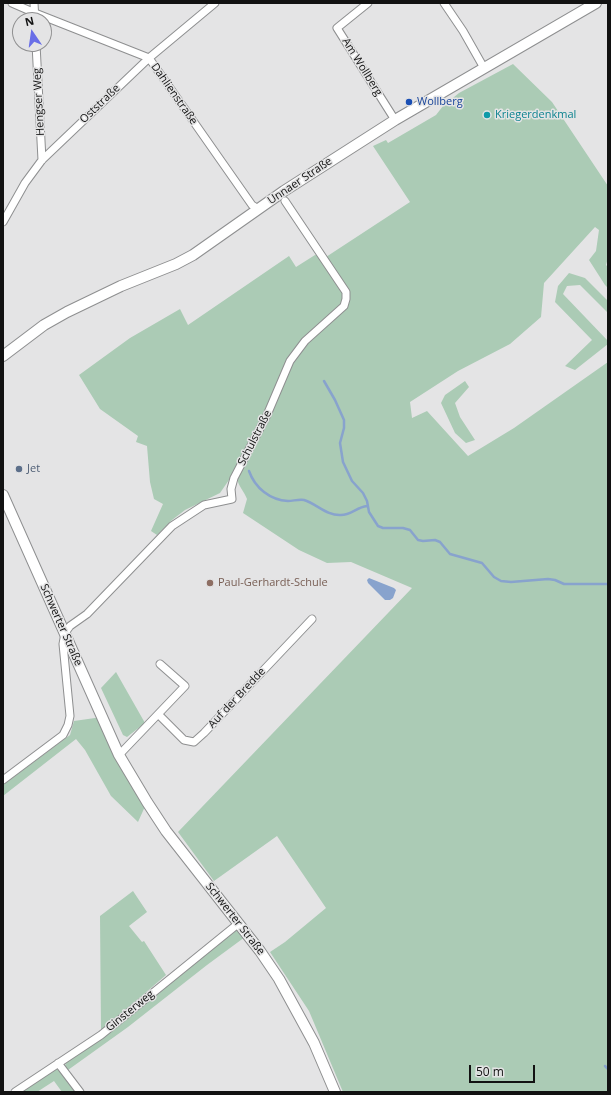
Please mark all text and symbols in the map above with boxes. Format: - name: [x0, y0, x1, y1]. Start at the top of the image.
- north arrow: [12, 12, 52, 52]
- text: N: [23, 12, 35, 29]
- street label: Am Wollberg: [339, 36, 385, 98]
- street label: Dahlienstraße: [148, 61, 200, 127]
- street label: Hengser Weg: [31, 68, 47, 136]
- street label: Oststraße: [77, 82, 123, 126]
- place label: Wollberg: [417, 95, 463, 109]
- marker: Wollberg: [404, 97, 414, 107]
- place label: Kriegerdenkmal: [495, 108, 576, 122]
- marker: Kriegerdenkmal: [482, 110, 492, 120]
- street label: Unnaer Straße: [265, 155, 335, 207]
- street label: Schulstraße: [235, 408, 275, 468]
- place label: Jet: [27, 462, 40, 476]
- marker: Jet: [14, 464, 24, 474]
- place label: Paul-Gerhardt-Schule: [218, 576, 328, 590]
- marker: Paul-Gerhardt-Schule: [205, 578, 215, 588]
- street label: Schwerter Straße: [37, 582, 85, 668]
- street label: Auf der Bredde: [206, 665, 268, 731]
- street label: Schwerter Straße: [203, 880, 267, 958]
- street label: Ginsterweg: [103, 988, 157, 1034]
- scale bar: [471, 1057, 537, 1083]
- text: 50 m: [476, 1063, 504, 1080]

